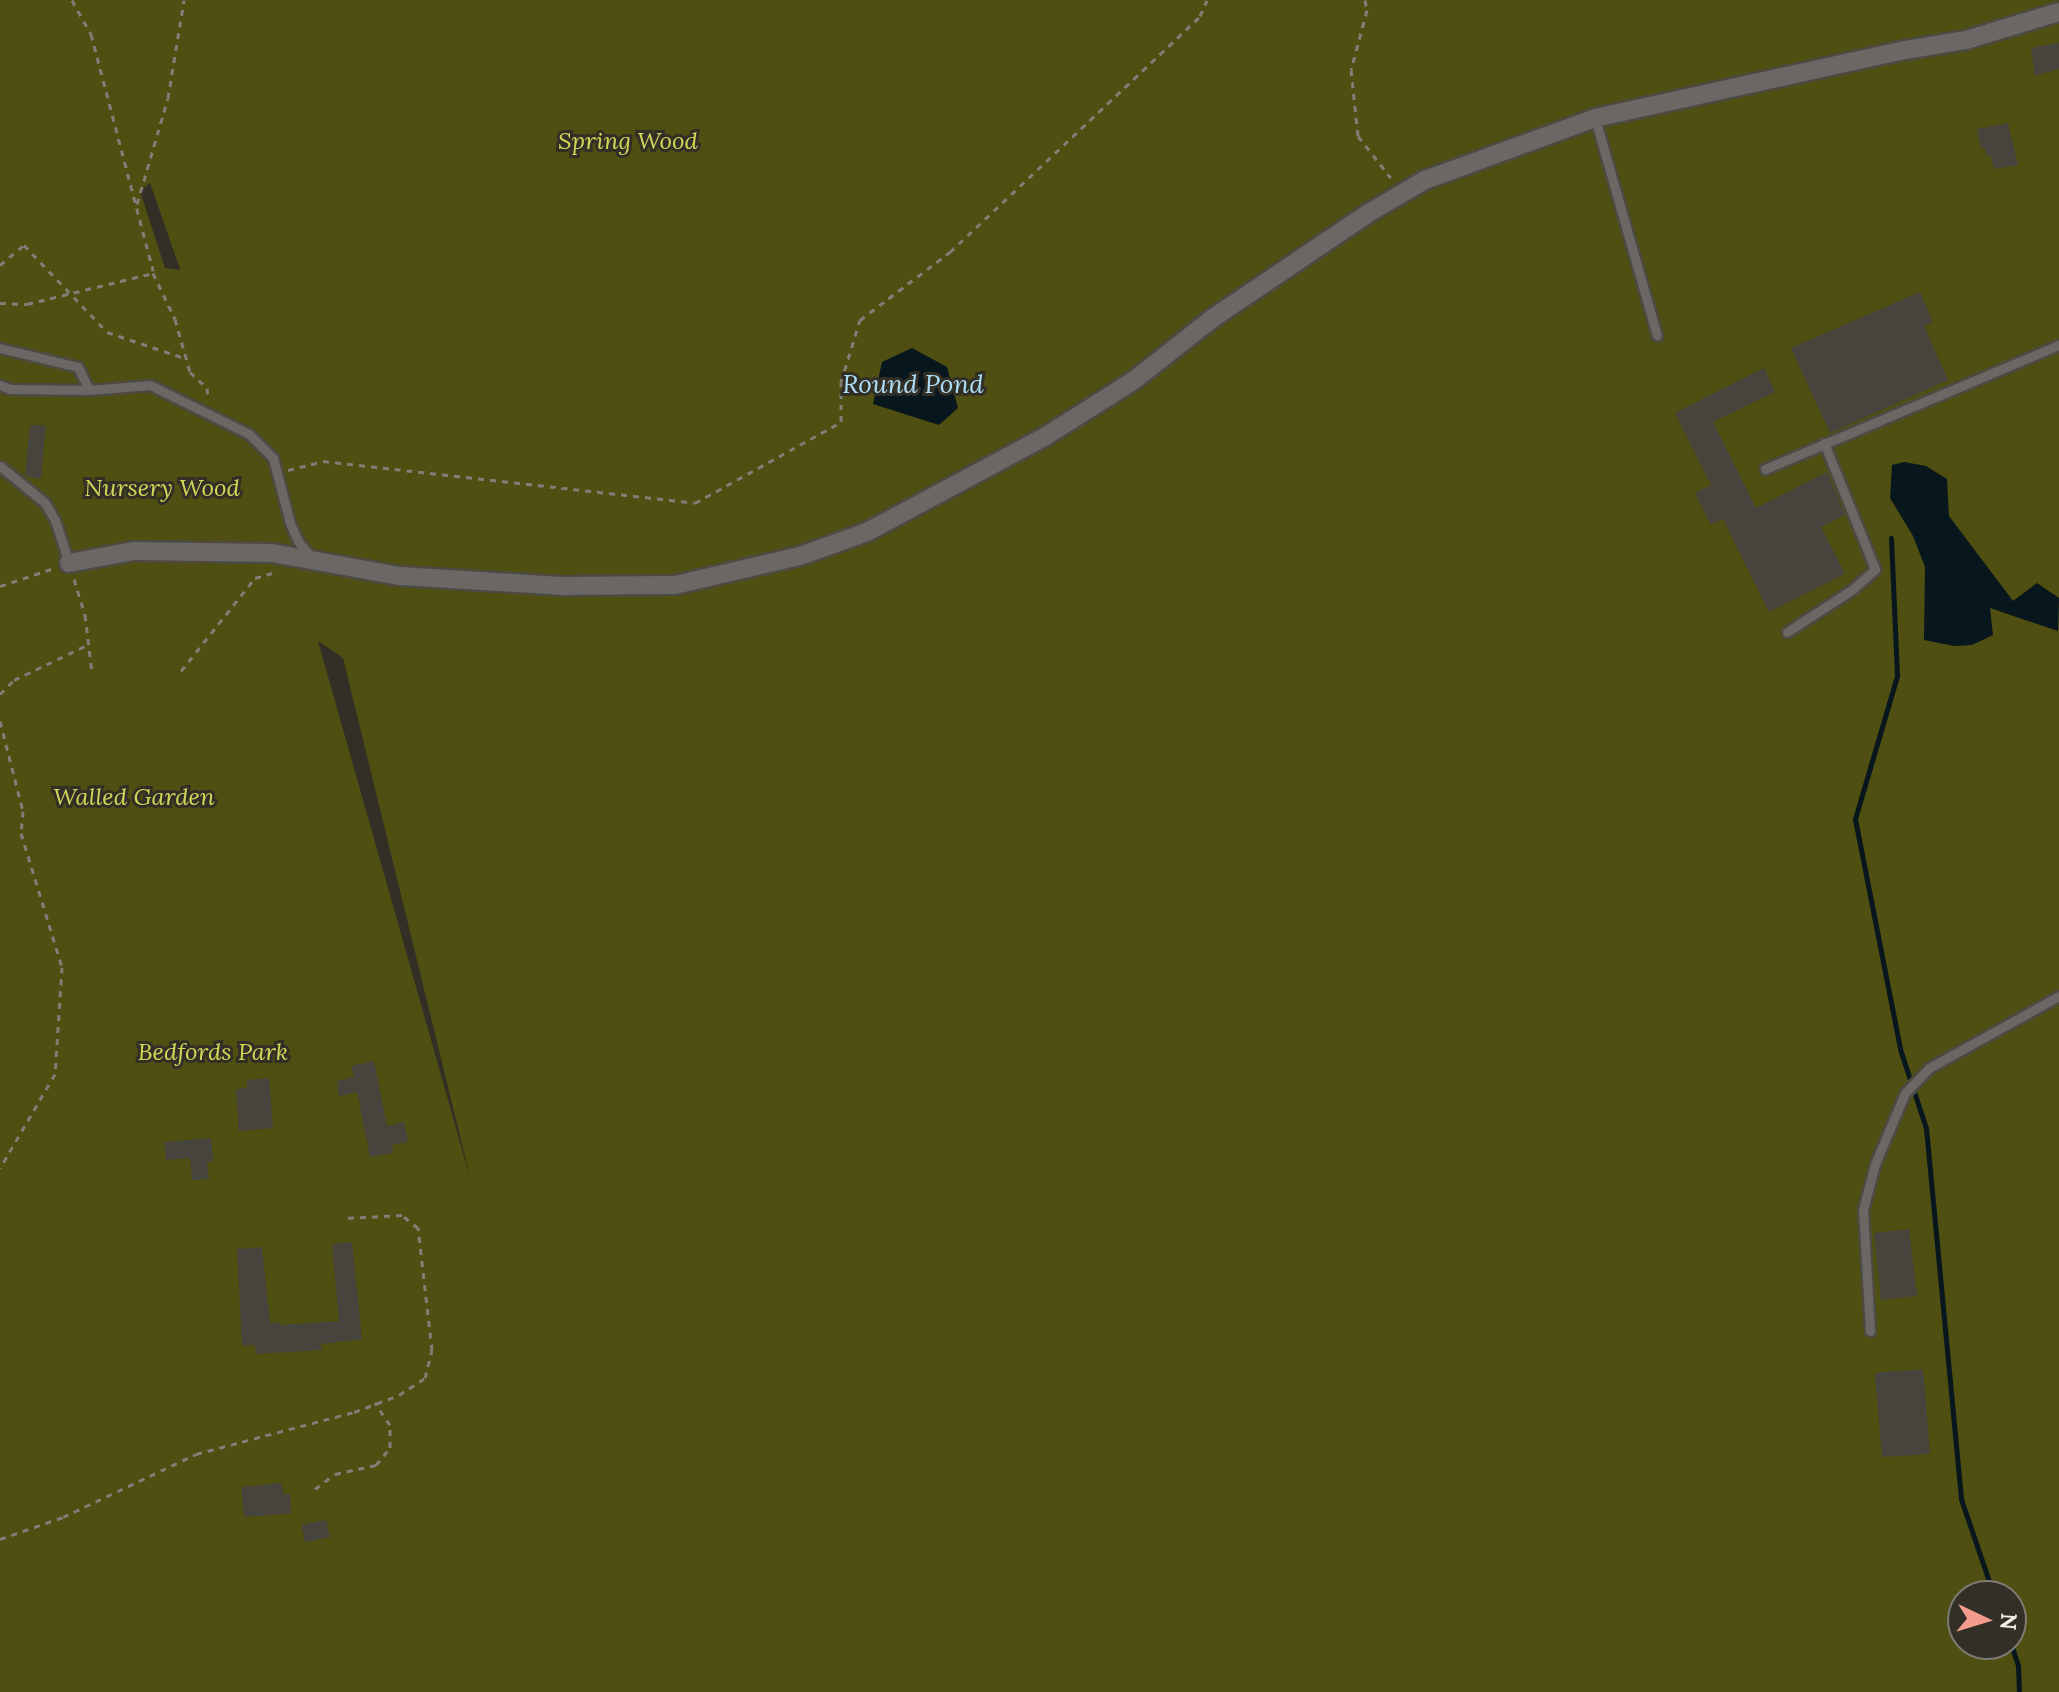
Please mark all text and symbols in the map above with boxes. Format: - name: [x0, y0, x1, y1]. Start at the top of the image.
- park label: Spring Wood: [558, 127, 698, 155]
- water label: Round Pond: [842, 368, 984, 400]
- park label: Nursery Wood: [84, 474, 240, 502]
- park label: Walled Garden: [53, 783, 215, 811]
- park label: Bedfords Park: [138, 1038, 288, 1066]
- north arrow: [1947, 1580, 2027, 1660]
- text: N: [1994, 1612, 2024, 1631]

